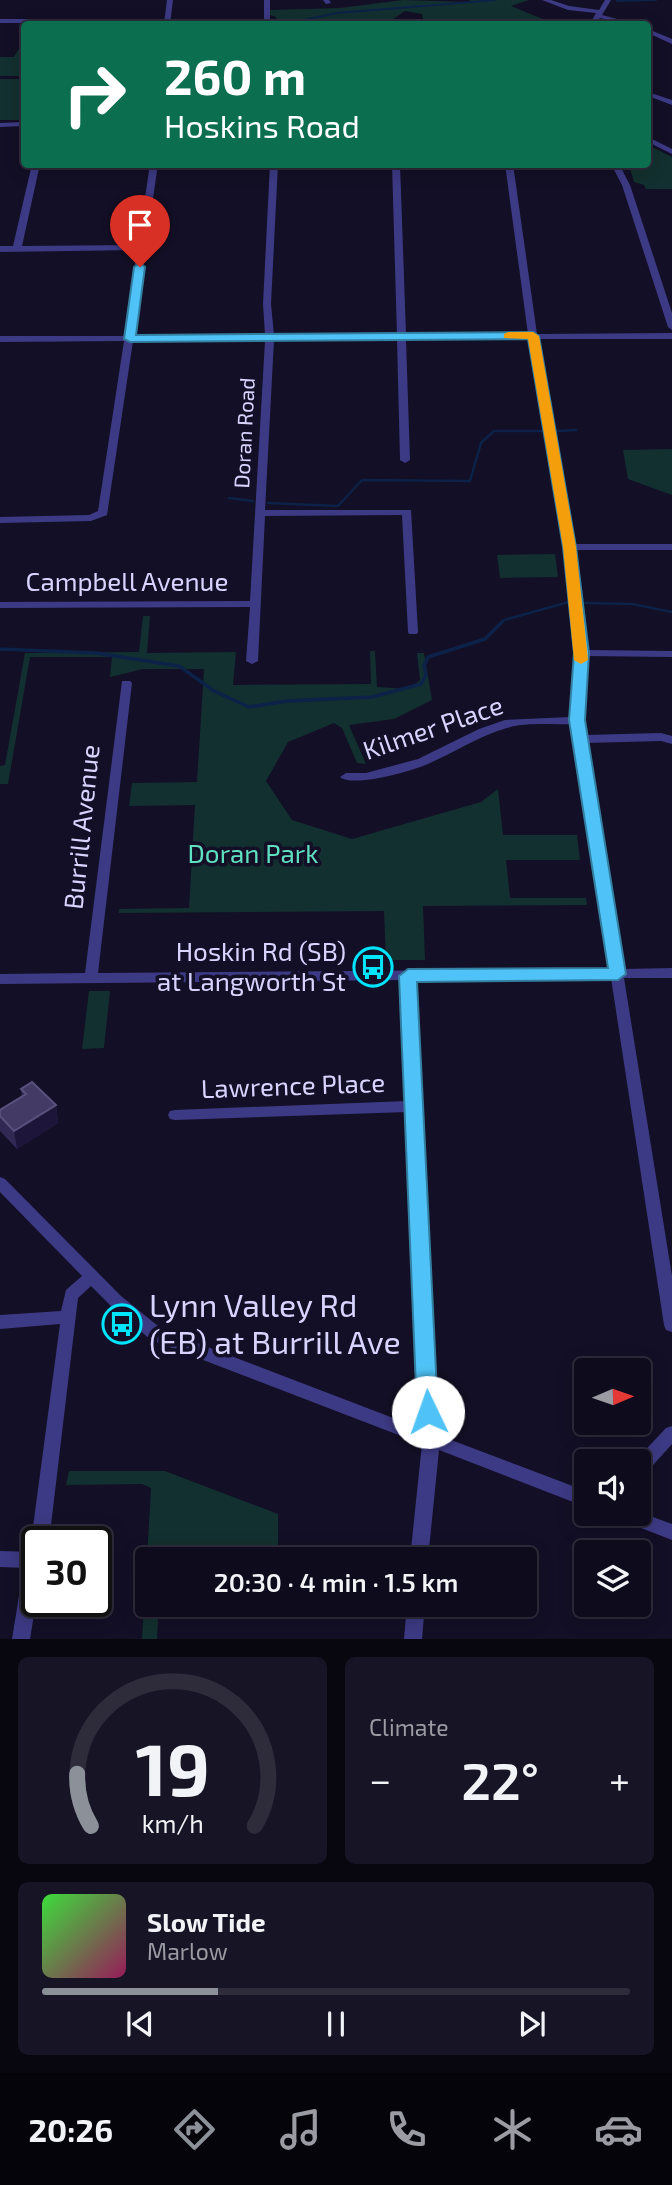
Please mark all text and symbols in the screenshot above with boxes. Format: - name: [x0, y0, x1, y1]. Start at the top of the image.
- text: 260 m: [164, 46, 306, 105]
- icon: right: [49, 49, 140, 140]
- text: Hoskins Road: [164, 106, 360, 144]
- pin: [110, 195, 170, 267]
- icon: arrive: [121, 206, 159, 244]
- street label: Doran Road: [228, 377, 259, 489]
- street label: Campbell Avenue: [26, 565, 228, 596]
- street label: Kilmer Place: [359, 688, 506, 765]
- street label: Burrill Avenue: [56, 743, 105, 911]
- park label: Doran Park: [188, 837, 318, 868]
- place label: Hoskin Rd (SB) at Langworth St: [157, 935, 346, 996]
- bus stop icon: Hoskin Rd (SB) at Langworth St: [352, 946, 394, 988]
- street label: Lawrence Place: [200, 1066, 386, 1103]
- place label: Lynn Valley Rd (EB) at Burrill Ave: [149, 1285, 401, 1360]
- bus stop icon: Lynn Valley Rd (EB) at Burrill Ave: [101, 1303, 143, 1345]
- north arrow: [574, 1358, 651, 1435]
- map controls: [574, 1358, 651, 1617]
- position arrow: [391, 1375, 465, 1449]
- button: sound: [574, 1449, 651, 1526]
- speed limit sign: 30: [21, 1526, 112, 1617]
- button: layers: [574, 1540, 651, 1617]
- text: 20:30 · 4 min · 1.5 km: [214, 1566, 458, 1597]
- text: Climate: [369, 1713, 449, 1741]
- text: 19: [135, 1724, 210, 1812]
- text: 22°: [461, 1748, 539, 1810]
- text: −: [369, 1756, 391, 1802]
- text: +: [609, 1756, 630, 1802]
- text: km/h: [141, 1808, 204, 1838]
- text: Slow Tide: [147, 1906, 266, 1937]
- text: Marlow: [147, 1937, 228, 1965]
- icon: previous: [121, 2005, 159, 2043]
- icon: pause: [317, 2005, 355, 2043]
- icon: next: [513, 2005, 551, 2043]
- icon: directions: [170, 2105, 219, 2154]
- icon: music: [276, 2105, 325, 2154]
- icon: phone: [382, 2105, 431, 2154]
- icon: climate: [488, 2105, 537, 2154]
- icon: car: [594, 2105, 643, 2154]
- text: 20:26: [29, 2110, 113, 2148]

